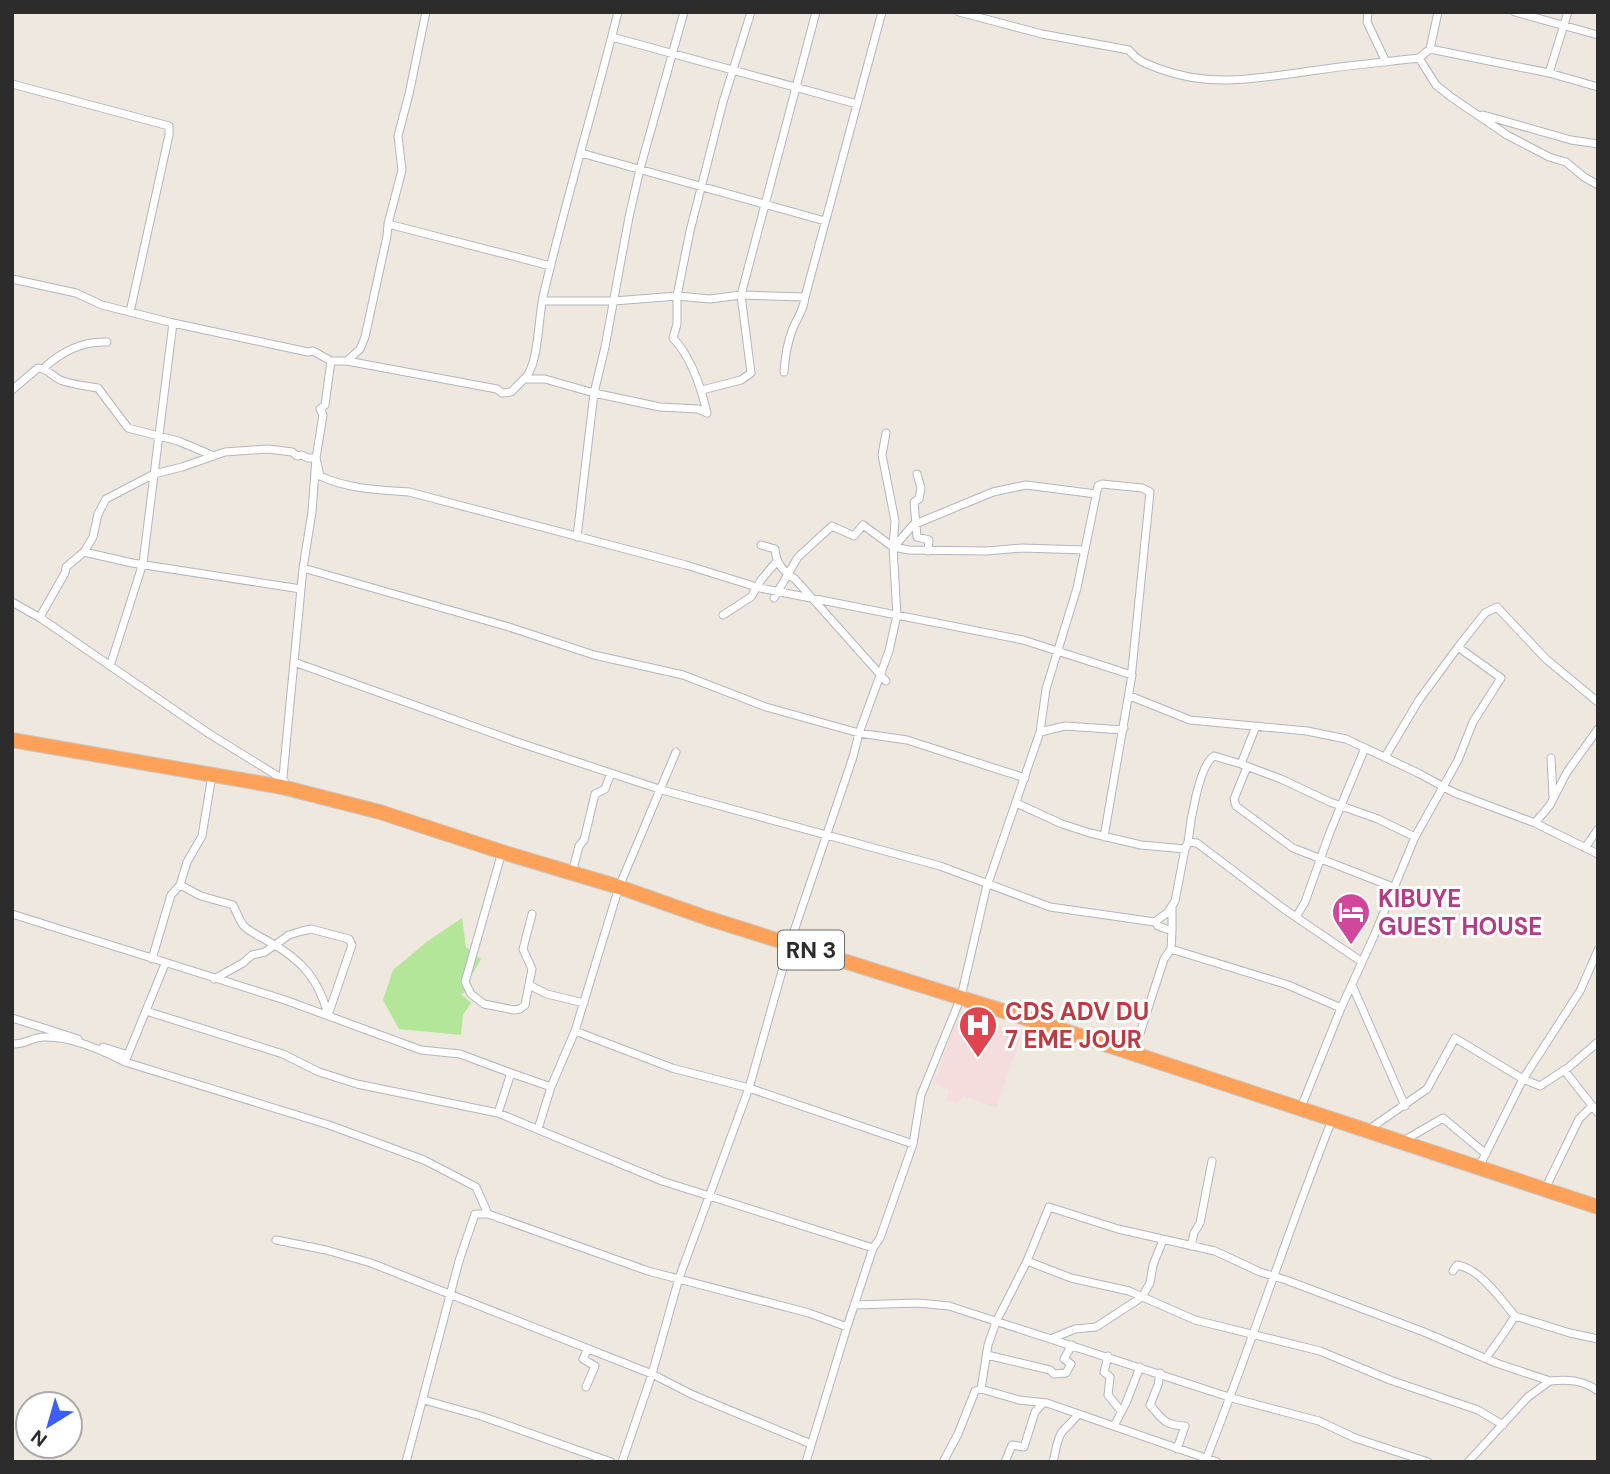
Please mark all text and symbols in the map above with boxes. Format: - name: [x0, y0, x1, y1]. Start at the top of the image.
- place label: KIBUYE GUEST HOUSE: [1378, 883, 1542, 942]
- hotel icon: KIBUYE GUEST HOUSE: [1330, 891, 1372, 946]
- road number: RN 3: [778, 931, 844, 970]
- place label: CDS ADV DU 7 EME JOUR: [1005, 996, 1149, 1055]
- hospital icon: CDS ADV DU 7 EME JOUR: [957, 1004, 999, 1059]
- north arrow: [14, 1390, 84, 1460]
- text: N: [26, 1424, 52, 1452]

